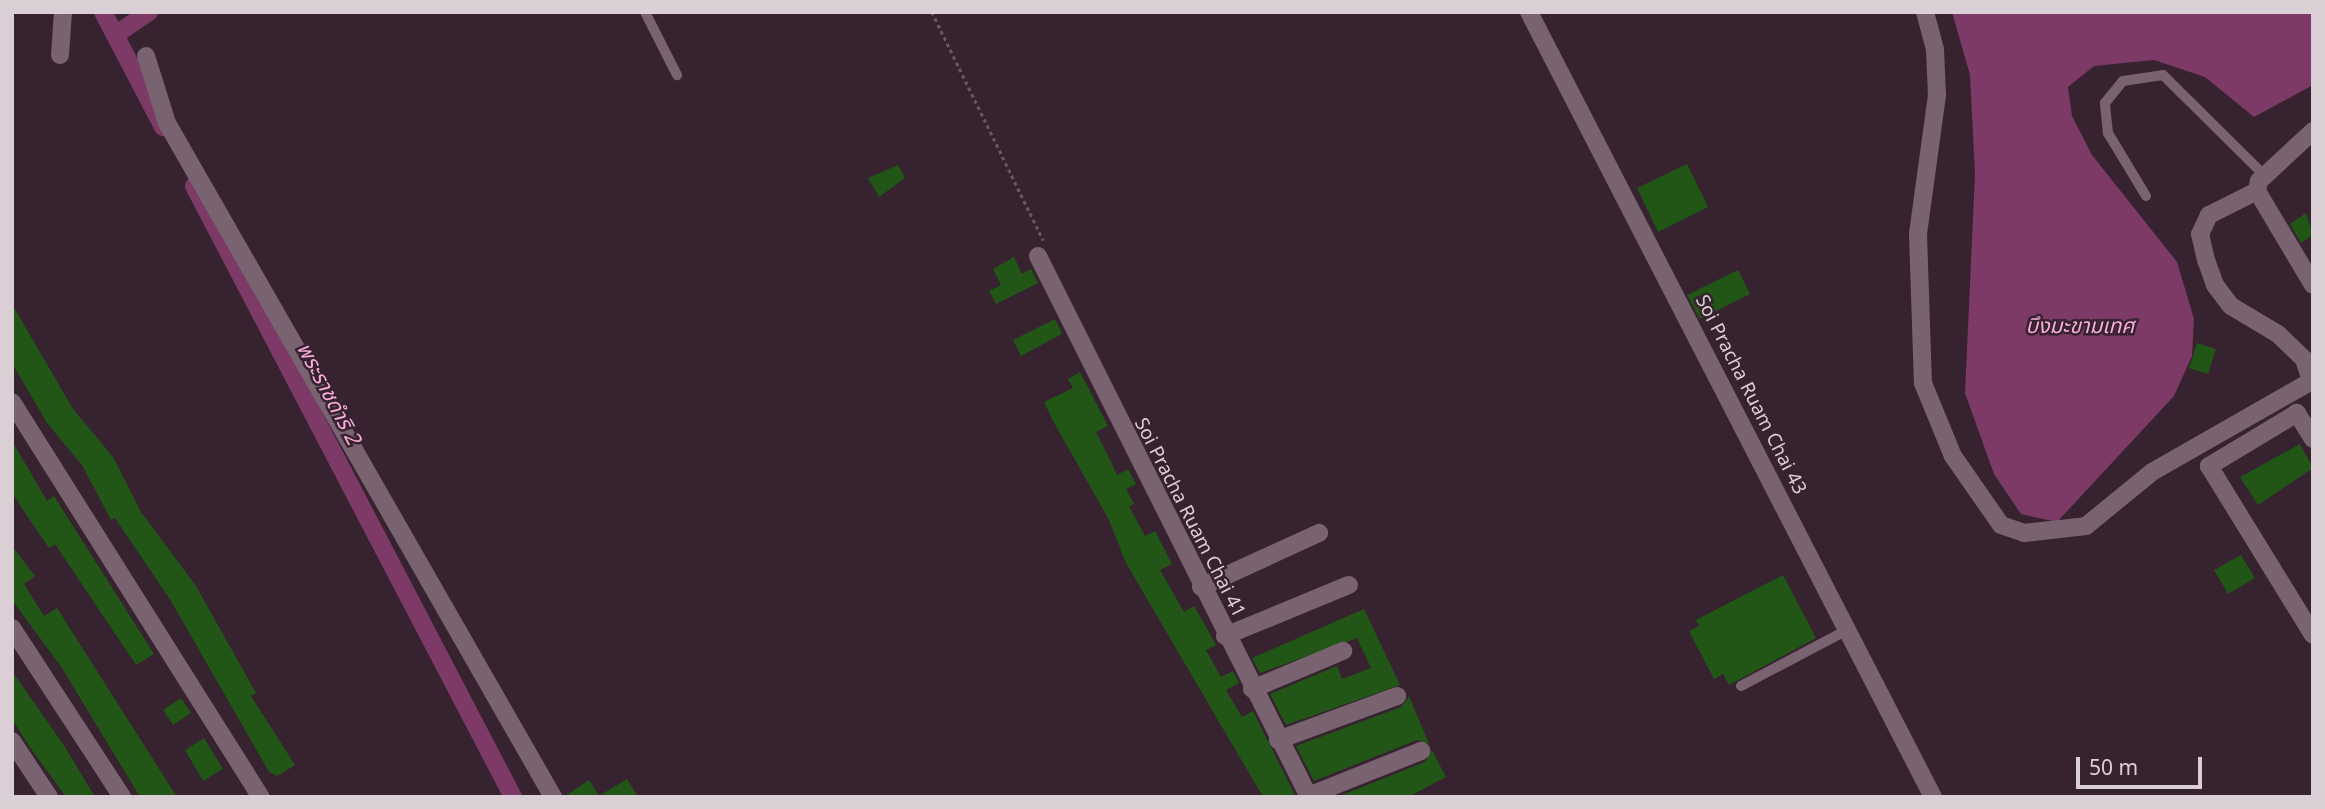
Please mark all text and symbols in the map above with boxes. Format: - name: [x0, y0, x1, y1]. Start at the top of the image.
- street label: Soi Pracha Ruam Chai 43: [1690, 291, 1810, 499]
- water label: บึงมะขามเทศ: [2025, 314, 2135, 340]
- water label: พระราชดำริ 2: [291, 339, 365, 449]
- street label: Soi Pracha Ruam Chai 41: [1129, 414, 1249, 622]
- scale bar: [2080, 742, 2206, 786]
- text: 50 m: [2089, 753, 2138, 784]

